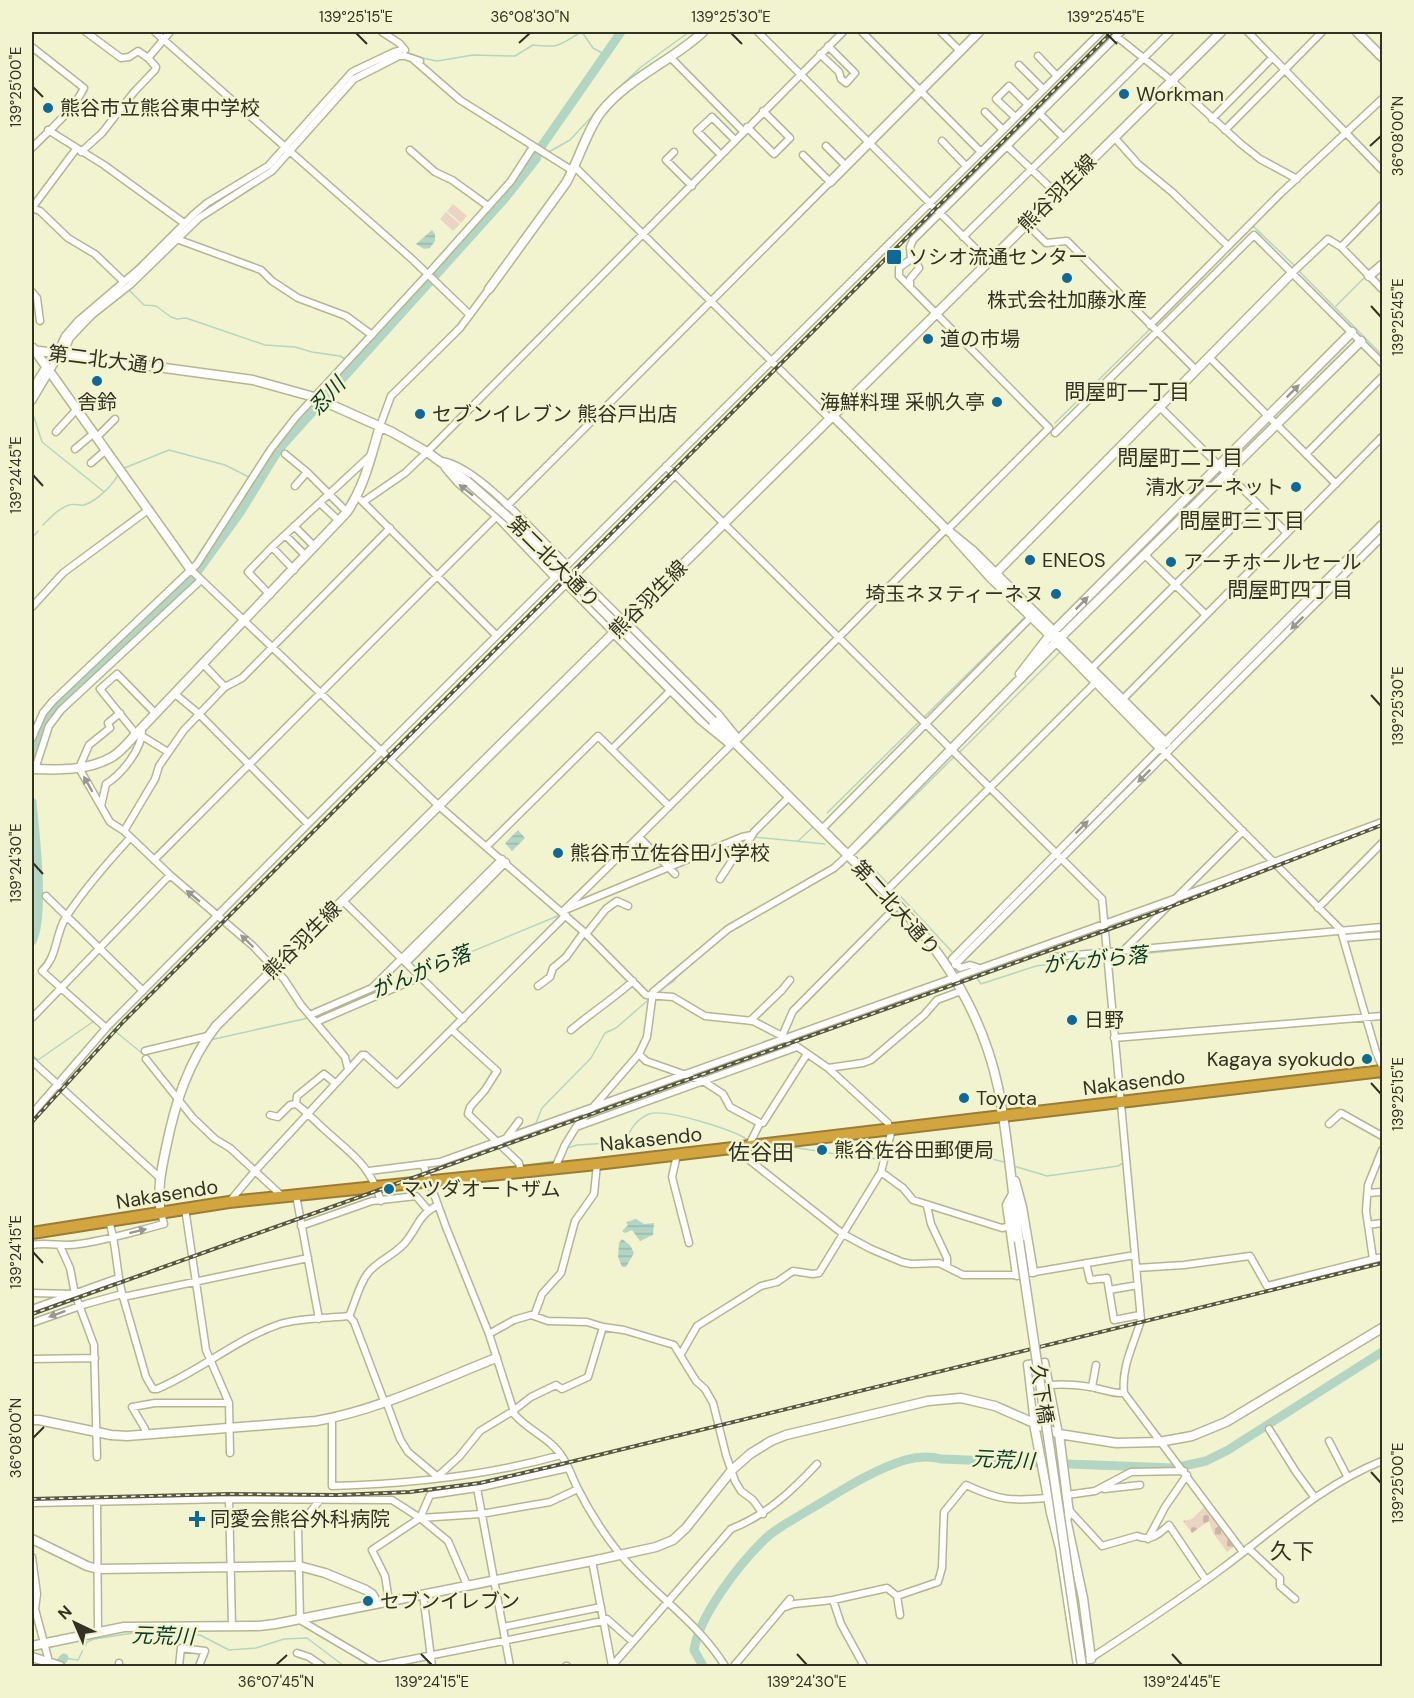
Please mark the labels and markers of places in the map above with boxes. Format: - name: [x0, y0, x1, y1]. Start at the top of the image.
- place label: Workman: [1136, 81, 1224, 107]
- marker: Workman: [1117, 87, 1131, 101]
- place label: 熊谷市立熊谷東中学校: [60, 95, 260, 121]
- marker: 熊谷市立熊谷東中学校: [41, 101, 55, 115]
- place label: ソシオ流通センター: [908, 244, 1088, 270]
- marker: ソシオ流通センター: [885, 248, 903, 266]
- marker: 株式会社加藤水産: [1060, 271, 1074, 285]
- place label: 株式会社加藤水産: [987, 287, 1147, 313]
- place label: 道の市場: [940, 326, 1020, 352]
- marker: 道の市場: [921, 332, 935, 346]
- marker: 舎鈴: [90, 374, 104, 388]
- place label: 舎鈴: [77, 389, 117, 415]
- place label: 海鮮料理 采帆久亭: [820, 389, 985, 415]
- marker: 海鮮料理 采帆久亭: [990, 395, 1004, 409]
- place label: セブンイレブン 熊谷戸出店: [432, 401, 677, 427]
- marker: セブンイレブン 熊谷戸出店: [413, 407, 427, 421]
- place label: 清水アーネット: [1145, 474, 1284, 500]
- marker: 清水アーネット: [1289, 480, 1303, 494]
- place label: ENEOS: [1042, 547, 1106, 573]
- place label: アーチホールセール: [1183, 549, 1362, 575]
- marker: ENEOS: [1023, 553, 1037, 567]
- marker: アーチホールセール: [1164, 555, 1178, 569]
- place label: 埼玉ネヌティーネヌ: [865, 581, 1044, 607]
- marker: 埼玉ネヌティーネヌ: [1049, 587, 1063, 601]
- place label: 熊谷市立佐谷田小学校: [570, 840, 770, 866]
- marker: 熊谷市立佐谷田小学校: [551, 846, 565, 860]
- place label: 日野: [1084, 1007, 1124, 1033]
- marker: 日野: [1065, 1013, 1079, 1027]
- place label: Kagaya syokudo: [1207, 1046, 1355, 1072]
- marker: Kagaya syokudo: [1360, 1052, 1374, 1066]
- place label: Toyota: [976, 1085, 1037, 1111]
- marker: Toyota: [957, 1091, 971, 1105]
- place label: 熊谷佐谷田郵便局: [834, 1137, 994, 1163]
- marker: 熊谷佐谷田郵便局: [815, 1143, 829, 1157]
- place label: マツダオートザム: [401, 1176, 561, 1202]
- marker: マツダオートザム: [382, 1182, 396, 1196]
- place label: 同愛会熊谷外科病院: [210, 1506, 390, 1532]
- marker: 同愛会熊谷外科病院: [188, 1510, 206, 1528]
- place label: セブンイレブン: [380, 1588, 520, 1614]
- marker: セブンイレブン: [361, 1594, 375, 1608]

